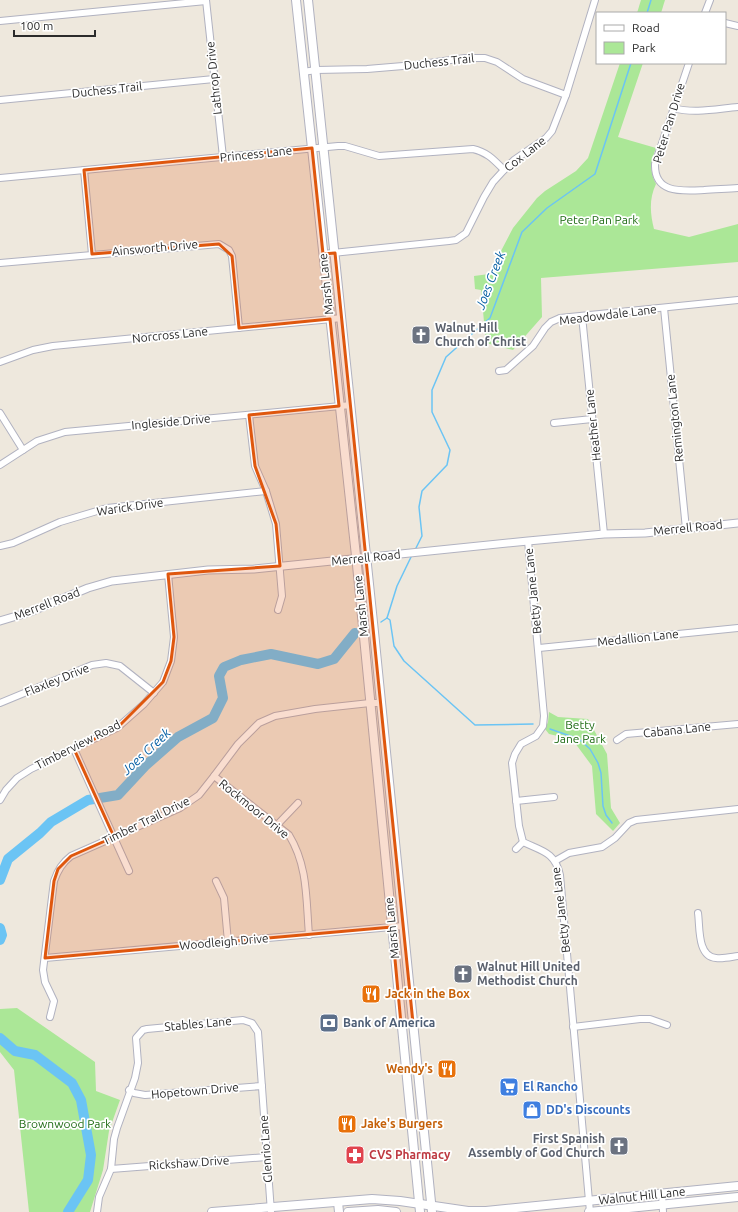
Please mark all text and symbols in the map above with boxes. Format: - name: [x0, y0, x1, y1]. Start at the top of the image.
- scale bar: [14, 12, 95, 38]
- legend: [596, 12, 726, 64]
- text: 100 m: [20, 19, 53, 32]
- text: Road: [632, 21, 660, 34]
- street label: Lathrop Drive: [203, 41, 224, 115]
- text: Park: [632, 41, 656, 54]
- street label: Duchess Trail: [403, 51, 475, 72]
- street label: Duchess Trail: [71, 79, 143, 100]
- street label: Peter Pan Drive: [650, 81, 687, 165]
- street label: Cox Lane: [501, 133, 548, 174]
- street label: Princess Lane: [219, 143, 293, 164]
- park label: Peter Pan Park: [560, 213, 638, 226]
- street label: Ainsworth Drive: [111, 237, 199, 258]
- water label: Joes Creek: [472, 249, 508, 312]
- street label: Marsh Lane: [316, 253, 335, 315]
- street label: Meadowdale Lane: [558, 302, 657, 327]
- place label: Walnut Hill Church of Christ: [435, 321, 526, 348]
- street label: Norcross Lane: [131, 324, 209, 345]
- church icon: Walnut Hill Church of Christ: [410, 324, 432, 346]
- street label: Remington Lane: [663, 374, 686, 463]
- street label: Heather Lane: [582, 388, 603, 462]
- street label: Ingleside Drive: [131, 412, 211, 431]
- street label: Warick Drive: [96, 495, 164, 518]
- street label: Merrell Road: [653, 517, 723, 538]
- street label: Merrell Road: [331, 547, 401, 568]
- street label: Betty Jane Lane: [522, 547, 543, 635]
- street label: Marsh Lane: [351, 575, 370, 637]
- street label: Merrell Road: [12, 585, 82, 622]
- street label: Medallion Lane: [597, 627, 679, 648]
- street label: Flaxley Drive: [23, 661, 91, 698]
- street label: Timberview Road: [33, 717, 123, 772]
- park label: Betty Jane Park: [554, 718, 606, 745]
- street label: Cabana Lane: [642, 719, 712, 740]
- water label: Joes Creek: [118, 725, 173, 778]
- street label: Rockmoor Drive: [217, 776, 292, 841]
- street label: Timber Trail Drive: [100, 794, 191, 847]
- street label: Betty Jane Lane: [549, 866, 572, 954]
- street label: Marsh Lane: [382, 897, 401, 959]
- street label: Woodleigh Drive: [179, 931, 269, 952]
- place label: Walnut Hill United Methodist Church: [477, 960, 580, 987]
- church icon: Walnut Hill United Methodist Church: [452, 963, 474, 985]
- restaurant icon: Jack in the Box: [360, 983, 382, 1005]
- place label: Jack in the Box: [385, 987, 470, 1000]
- bank icon: Bank of America: [318, 1012, 340, 1034]
- street label: Stables Lane: [164, 1014, 232, 1033]
- place label: Bank of America: [343, 1016, 435, 1029]
- restaurant icon: Wendy's: [436, 1058, 458, 1080]
- place label: Wendy's: [386, 1062, 433, 1075]
- supermarket icon: El Rancho: [498, 1076, 520, 1098]
- street label: Hopetown Drive: [151, 1080, 239, 1101]
- place label: El Rancho: [523, 1080, 578, 1093]
- shop icon: DD's Discounts: [521, 1099, 543, 1121]
- place label: DD's Discounts: [546, 1103, 631, 1116]
- restaurant icon: Jake's Burgers: [336, 1113, 358, 1135]
- street label: Glenrio Lane: [257, 1115, 274, 1183]
- park label: Brownwood Park: [19, 1117, 111, 1130]
- place label: Jake's Burgers: [361, 1117, 443, 1130]
- place label: First Spanish Assembly of God Church: [468, 1132, 605, 1159]
- church icon: First Spanish Assembly of God Church: [608, 1135, 630, 1157]
- pharmacy icon: CVS Pharmacy: [344, 1144, 366, 1166]
- place label: CVS Pharmacy: [369, 1148, 451, 1161]
- street label: Rickshaw Drive: [148, 1153, 230, 1172]
- street label: Walnut Hill Lane: [598, 1184, 686, 1207]

